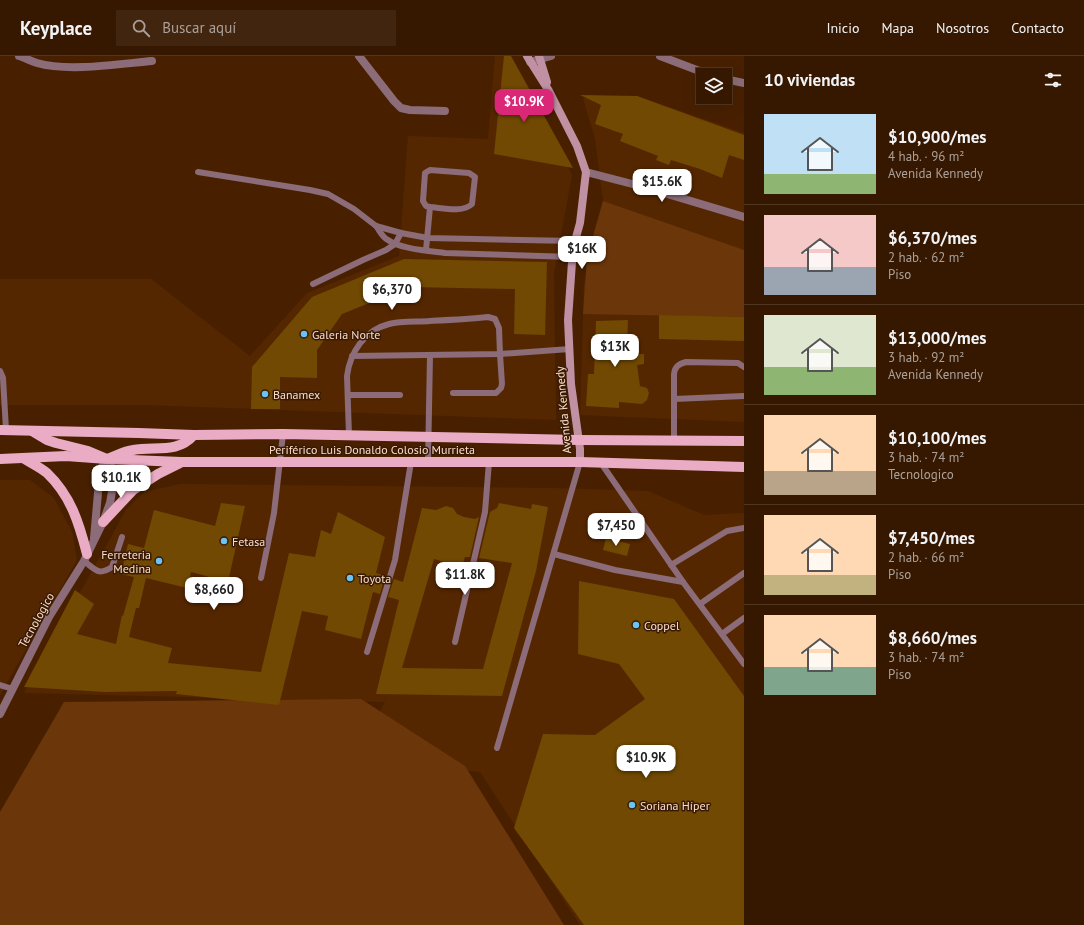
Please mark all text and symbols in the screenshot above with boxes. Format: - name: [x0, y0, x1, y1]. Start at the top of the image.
- search box: [116, 10, 396, 46]
- text: Keyplace: [20, 16, 92, 40]
- icon: search: [130, 17, 152, 39]
- text: Buscar aquí: [162, 18, 236, 37]
- text: Inicio: [826, 19, 859, 37]
- text: Mapa: [881, 19, 914, 37]
- text: Nosotros: [936, 19, 989, 37]
- text: Contacto: [1011, 19, 1064, 37]
- map controls: [696, 68, 732, 104]
- button: layers: [696, 68, 732, 104]
- text: 10 viviendas: [764, 69, 855, 91]
- icon: filters: [1042, 69, 1064, 91]
- pin: $10.9K: [491, 89, 557, 123]
- text: $10.9K: [504, 93, 544, 110]
- text: $10,900/mes: [888, 126, 987, 148]
- icon: home: [796, 130, 844, 178]
- text: 4 hab. · 96 m²: [888, 148, 964, 165]
- text: Avenida Kennedy: [888, 165, 983, 182]
- pin: $15.6K: [629, 169, 695, 203]
- text: $15.6K: [642, 173, 682, 190]
- text: $6,370/mes: [888, 227, 977, 249]
- icon: home: [796, 231, 844, 279]
- pin: $16K: [558, 236, 606, 270]
- text: $16K: [567, 240, 597, 257]
- text: 2 hab. · 62 m²: [888, 249, 964, 266]
- text: Piso: [888, 266, 911, 283]
- pin: $6,370: [359, 277, 425, 311]
- text: $6,370: [372, 281, 412, 298]
- place label: Galeria Norte: [312, 327, 380, 342]
- text: $13,000/mes: [888, 327, 987, 349]
- marker: Galeria Norte: [299, 329, 309, 339]
- icon: home: [796, 331, 844, 379]
- pin: $13K: [591, 334, 639, 368]
- text: $13K: [600, 338, 630, 355]
- text: 3 hab. · 92 m²: [888, 349, 964, 366]
- street label: Avenida Kennedy: [552, 365, 574, 454]
- text: Avenida Kennedy: [888, 366, 983, 383]
- place label: Banamex: [273, 387, 320, 402]
- marker: Banamex: [260, 389, 270, 399]
- text: $10,100/mes: [888, 427, 987, 449]
- icon: home: [796, 431, 844, 479]
- street label: Periférico Luis Donaldo Colosio Murrieta: [269, 442, 475, 457]
- text: 3 hab. · 74 m²: [888, 449, 964, 466]
- pin: $10.1K: [88, 465, 154, 499]
- text: Tecnologico: [888, 466, 954, 483]
- text: $10.1K: [101, 469, 141, 486]
- pin: $7,450: [583, 513, 649, 547]
- text: $7,450: [597, 517, 635, 534]
- text: $7,450/mes: [888, 527, 975, 549]
- icon: home: [796, 531, 844, 579]
- place label: Fetasa: [232, 534, 265, 549]
- marker: Fetasa: [219, 536, 229, 546]
- place label: Ferreteria Medina: [101, 547, 151, 576]
- text: 2 hab. · 66 m²: [888, 549, 964, 566]
- marker: Ferreteria Medina: [154, 556, 164, 566]
- pin: $11.8K: [432, 562, 498, 596]
- text: $11.8K: [445, 566, 485, 583]
- text: Piso: [888, 566, 911, 583]
- place label: Toyota: [358, 571, 391, 586]
- marker: Toyota: [345, 573, 355, 583]
- pin: $8,660: [181, 577, 247, 611]
- text: $8,660: [194, 581, 234, 598]
- street label: Tecnologico: [15, 590, 57, 650]
- place label: Coppel: [644, 618, 680, 633]
- marker: Coppel: [631, 620, 641, 630]
- text: $8,660/mes: [888, 627, 977, 649]
- icon: home: [796, 631, 844, 679]
- text: 3 hab. · 74 m²: [888, 649, 964, 666]
- text: Piso: [888, 666, 911, 683]
- pin: $10.9K: [613, 745, 679, 779]
- text: $10.9K: [626, 749, 666, 766]
- place label: Soriana Híper: [640, 798, 710, 813]
- marker: Soriana Híper: [627, 800, 637, 810]

